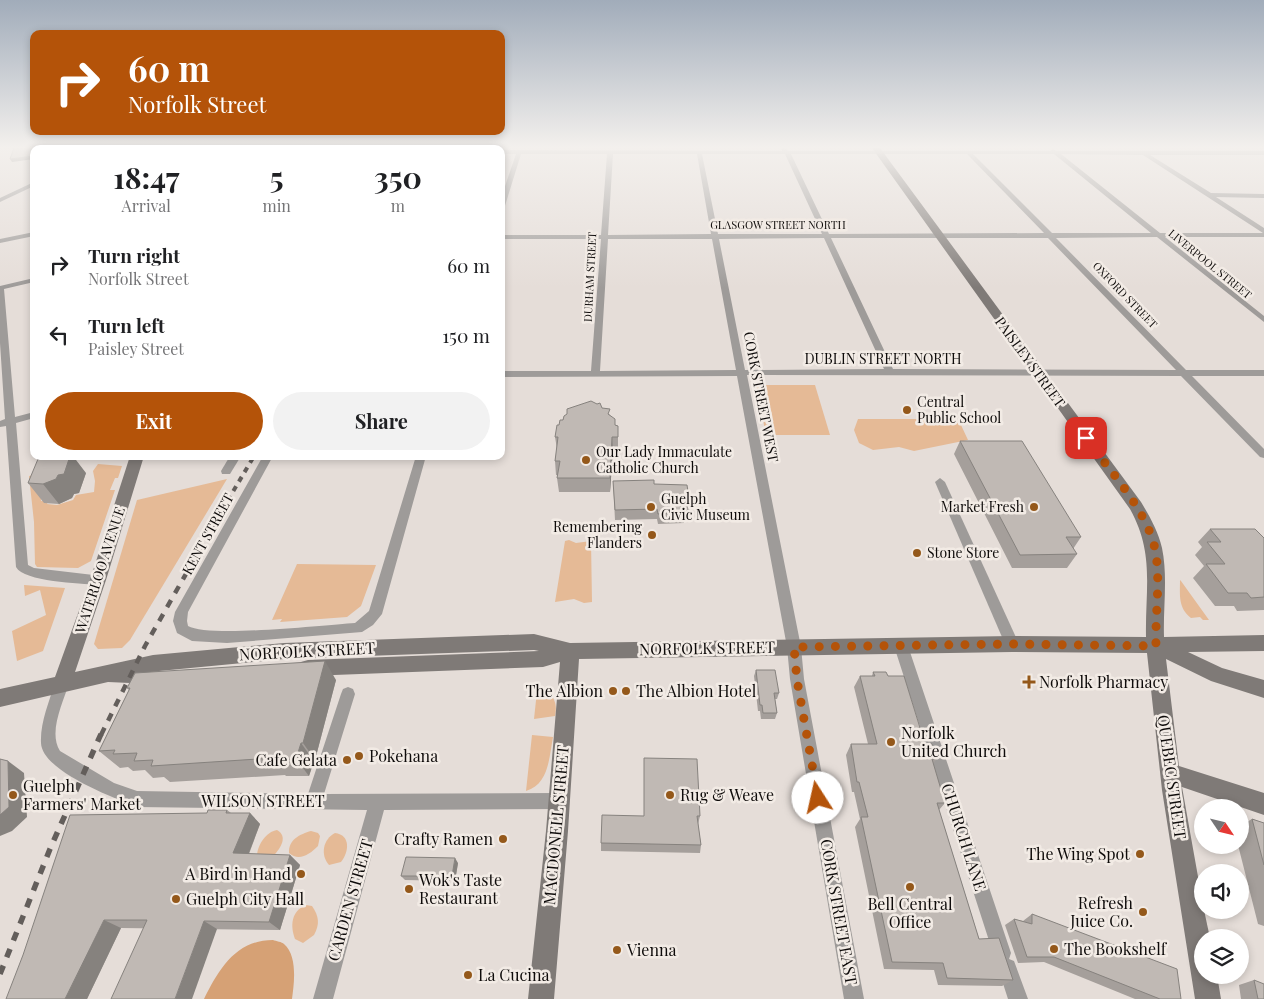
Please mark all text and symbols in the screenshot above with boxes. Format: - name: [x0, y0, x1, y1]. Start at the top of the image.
- text: 60 m: [128, 44, 210, 91]
- icon: right: [45, 50, 110, 115]
- text: Norfolk Street: [128, 89, 266, 119]
- text: 18:47: [113, 157, 179, 197]
- text: 5: [270, 157, 284, 197]
- text: 350: [374, 157, 422, 197]
- text: Arrival: [122, 195, 171, 216]
- text: min: [262, 195, 291, 216]
- text: m: [391, 195, 405, 216]
- street label: GLASGOW STREET NORTH: [710, 217, 846, 232]
- street label: LIVERPOOL STREET: [1166, 225, 1255, 302]
- street label: DURHAM STREET: [580, 231, 599, 322]
- text: Turn right: [88, 242, 180, 268]
- icon: right: [45, 251, 73, 279]
- text: 60 m: [447, 252, 490, 278]
- street label: OXFORD STREET: [1090, 258, 1161, 331]
- text: Norfolk Street: [88, 268, 189, 289]
- text: Turn left: [88, 312, 165, 338]
- street label: PAISLEY STREET: [991, 313, 1070, 411]
- icon: left: [45, 321, 73, 349]
- text: 150 m: [442, 322, 490, 348]
- street label: CORK STREET WEST: [739, 330, 784, 464]
- text: Paisley Street: [88, 338, 184, 359]
- street label: DUBLIN STREET NORTH: [804, 349, 962, 368]
- button: Exit: [45, 392, 263, 450]
- button: Share: [273, 392, 490, 450]
- place label: Central Public School: [917, 392, 1001, 427]
- marker: Central Public School: [901, 404, 913, 416]
- pin: [1065, 417, 1107, 459]
- icon: arrive: [1072, 424, 1100, 452]
- place label: Our Lady Immaculate Catholic Church: [596, 442, 732, 477]
- marker: Our Lady Immaculate Catholic Church: [580, 454, 592, 466]
- street label: KENT STREET: [177, 489, 238, 578]
- place label: Guelph Civic Museum: [661, 489, 751, 524]
- place label: Market Fresh: [941, 497, 1025, 516]
- marker: Guelph Civic Museum: [645, 501, 657, 513]
- marker: Market Fresh: [1028, 501, 1040, 513]
- street label: WATERLOO AVENUE: [70, 504, 129, 636]
- place label: Remembering Flanders: [553, 517, 643, 552]
- marker: Remembering Flanders: [646, 529, 658, 541]
- place label: Stone Store: [927, 543, 999, 562]
- marker: Stone Store: [911, 547, 923, 559]
- street label: NORFOLK STREET: [238, 636, 376, 665]
- street label: NORFOLK STREET: [639, 636, 775, 659]
- place label: Norfolk Pharmacy: [1039, 671, 1168, 692]
- marker: Norfolk Pharmacy: [1023, 676, 1035, 688]
- place label: The Albion: [526, 680, 603, 701]
- place label: The Albion Hotel: [636, 680, 757, 701]
- marker: The Albion: [607, 685, 619, 697]
- marker: The Albion Hotel: [620, 685, 632, 697]
- street label: QUEBEC STREET: [1153, 713, 1192, 841]
- place label: Norfolk United Church: [901, 722, 1007, 761]
- marker: Norfolk United Church: [885, 736, 897, 748]
- street label: MACDONELL STREET: [538, 744, 573, 906]
- place label: Pokehana: [369, 745, 438, 766]
- place label: Cafe Gelata: [255, 749, 337, 770]
- marker: Pokehana: [353, 750, 365, 762]
- marker: Cafe Gelata: [341, 754, 353, 766]
- position arrow: [791, 771, 843, 823]
- place label: Guelph Farmers' Market: [23, 775, 141, 814]
- street label: CHURCH LANE: [937, 780, 992, 893]
- place label: Rug & Weave: [680, 784, 774, 805]
- marker: Guelph Farmers' Market: [7, 789, 19, 801]
- marker: Rug & Weave: [664, 789, 676, 801]
- street label: WILSON STREET: [200, 790, 325, 811]
- north arrow: [1194, 799, 1249, 854]
- map controls: [1194, 799, 1249, 984]
- place label: Crafty Ramen: [394, 828, 493, 849]
- marker: Crafty Ramen: [497, 833, 509, 845]
- street label: CARDEN STREET: [322, 836, 377, 963]
- street label: CORK STREET EAST: [816, 837, 863, 987]
- place label: The Wing Spot: [1026, 843, 1130, 864]
- marker: The Wing Spot: [1134, 848, 1146, 860]
- place label: A Bird in Hand: [184, 863, 291, 884]
- button: sound: [1194, 864, 1249, 919]
- marker: A Bird in Hand: [295, 868, 307, 880]
- place label: Wok's Taste Restaurant: [418, 869, 502, 908]
- marker: Bell Central Office: [904, 881, 916, 893]
- marker: Wok's Taste Restaurant: [403, 883, 415, 895]
- place label: Guelph City Hall: [186, 888, 304, 909]
- place label: Refresh Juice Co.: [1069, 892, 1134, 931]
- marker: Guelph City Hall: [170, 893, 182, 905]
- place label: Bell Central Office: [867, 893, 953, 932]
- marker: Refresh Juice Co.: [1137, 906, 1149, 918]
- button: layers: [1194, 929, 1249, 984]
- place label: The Bookshelf: [1064, 938, 1168, 959]
- place label: Vienna: [626, 939, 677, 960]
- marker: The Bookshelf: [1048, 943, 1060, 955]
- marker: Vienna: [611, 944, 623, 956]
- place label: La Cucina: [478, 964, 549, 985]
- marker: La Cucina: [462, 969, 474, 981]

